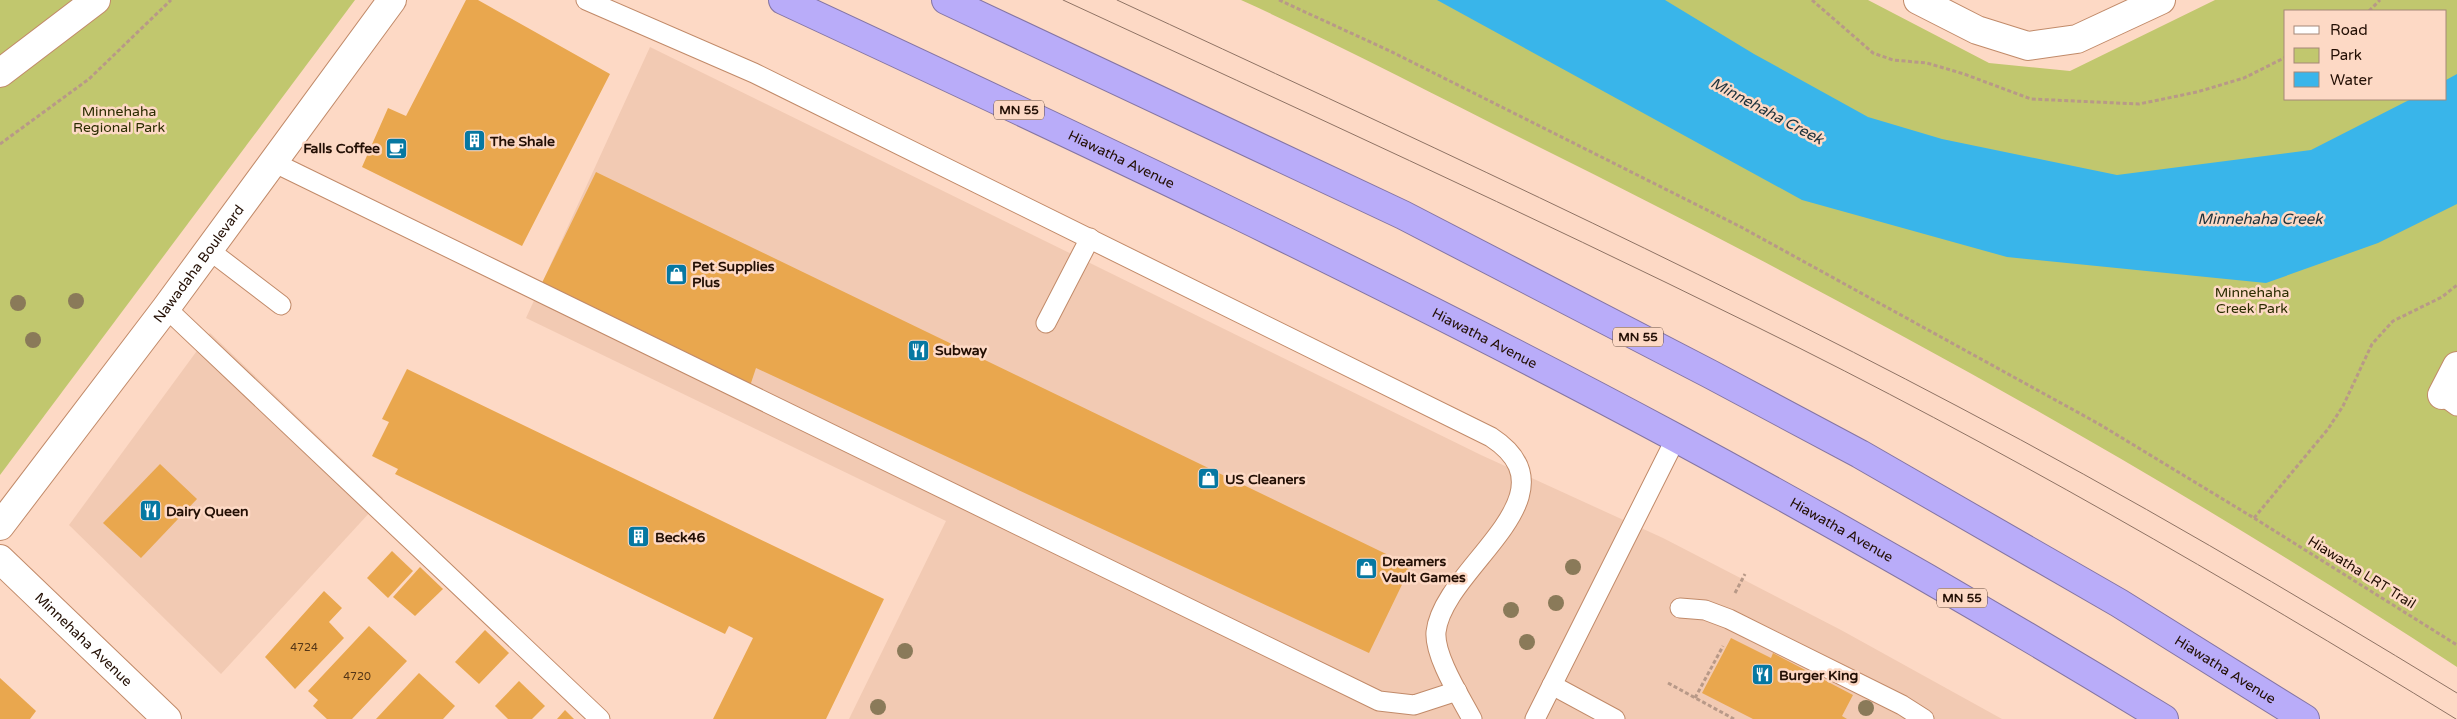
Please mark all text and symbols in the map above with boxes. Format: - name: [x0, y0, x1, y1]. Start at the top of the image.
- legend: [2284, 10, 2447, 100]
- text: Road: [2330, 21, 2368, 39]
- text: Park: [2330, 46, 2362, 64]
- text: Water: [2330, 71, 2373, 89]
- water label: Minnehaha Creek: [1708, 74, 1828, 149]
- road number: MN 55: [994, 100, 1044, 120]
- park label: Minnehaha Regional Park: [73, 103, 165, 136]
- street label: Hiawatha Avenue: [1065, 127, 1177, 192]
- building icon: The Shale: [462, 129, 486, 153]
- place label: The Shale: [489, 133, 555, 150]
- cafe icon: Falls Coffee: [384, 136, 408, 160]
- place label: Falls Coffee: [303, 140, 380, 157]
- street label: Nawadaha Boulevard: [150, 202, 248, 326]
- water label: Minnehaha Creek: [2198, 210, 2324, 228]
- place label: Pet Supplies Plus: [692, 258, 775, 291]
- shop icon: Pet Supplies Plus: [664, 262, 688, 286]
- park label: Minnehaha Creek Park: [2215, 284, 2289, 317]
- street label: Hiawatha Avenue: [1429, 305, 1540, 372]
- road number: MN 55: [1613, 328, 1663, 347]
- restaurant icon: Subway: [907, 338, 931, 362]
- place label: Subway: [935, 342, 988, 359]
- shop icon: US Cleaners: [1197, 467, 1221, 491]
- place label: US Cleaners: [1225, 471, 1306, 488]
- street label: Hiawatha Avenue: [1787, 494, 1896, 566]
- restaurant icon: Dairy Queen: [138, 499, 162, 523]
- place label: Dairy Queen: [166, 503, 248, 520]
- building icon: Beck46: [627, 525, 651, 549]
- place label: Beck46: [655, 529, 705, 546]
- street label: Hiawatha LRT Trail: [2305, 532, 2419, 612]
- place label: Dreamers Vault Games: [1382, 553, 1466, 586]
- shop icon: Dreamers Vault Games: [1354, 557, 1378, 581]
- road number: MN 55: [1937, 588, 1987, 608]
- street label: Minnehaha Avenue: [31, 589, 136, 690]
- street label: Hiawatha Avenue: [2171, 632, 2279, 708]
- house number: 4724: [290, 641, 318, 654]
- restaurant icon: Burger King: [1751, 663, 1775, 687]
- place label: Burger King: [1779, 667, 1858, 684]
- house number: 4720: [343, 670, 371, 683]

